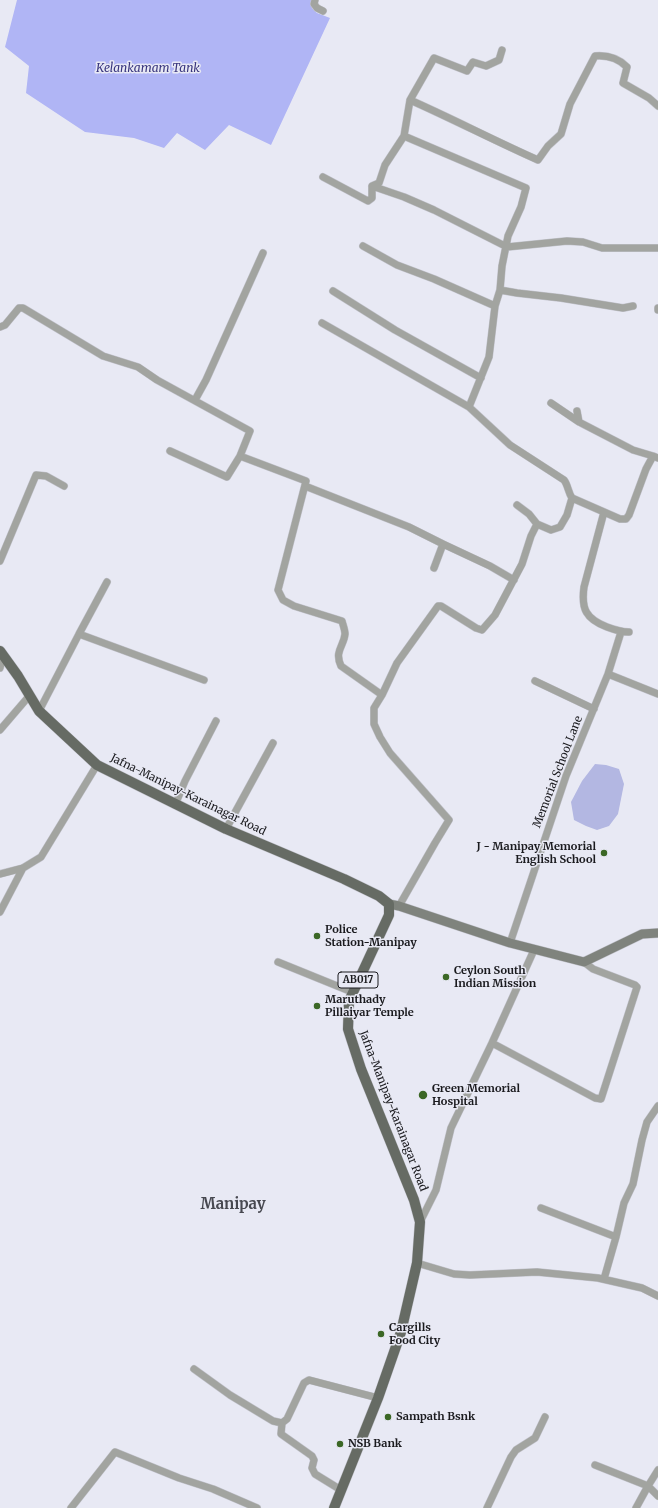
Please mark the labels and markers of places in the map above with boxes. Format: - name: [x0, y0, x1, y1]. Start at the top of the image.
- place label: J - Manipay Memorial English School: [476, 840, 596, 866]
- marker: J - Manipay Memorial English School: [599, 848, 609, 858]
- place label: Police Station-Manipay: [325, 923, 417, 949]
- marker: Police Station-Manipay: [312, 931, 322, 941]
- place label: Ceylon South Indian Mission: [454, 964, 536, 990]
- marker: Ceylon South Indian Mission: [441, 972, 451, 982]
- place label: Maruthady Pillaiyar Temple: [325, 993, 414, 1019]
- marker: Maruthady Pillaiyar Temple: [312, 1001, 322, 1011]
- place label: Green Memorial Hospital: [432, 1082, 520, 1108]
- marker: Green Memorial Hospital: [417, 1089, 429, 1101]
- place label: Cargills Food City: [389, 1321, 440, 1347]
- marker: Cargills Food City: [376, 1329, 386, 1339]
- place label: Sampath Bsnk: [396, 1410, 475, 1424]
- marker: Sampath Bsnk: [383, 1412, 393, 1422]
- place label: NSB Bank: [348, 1437, 402, 1451]
- marker: NSB Bank: [335, 1439, 345, 1449]

